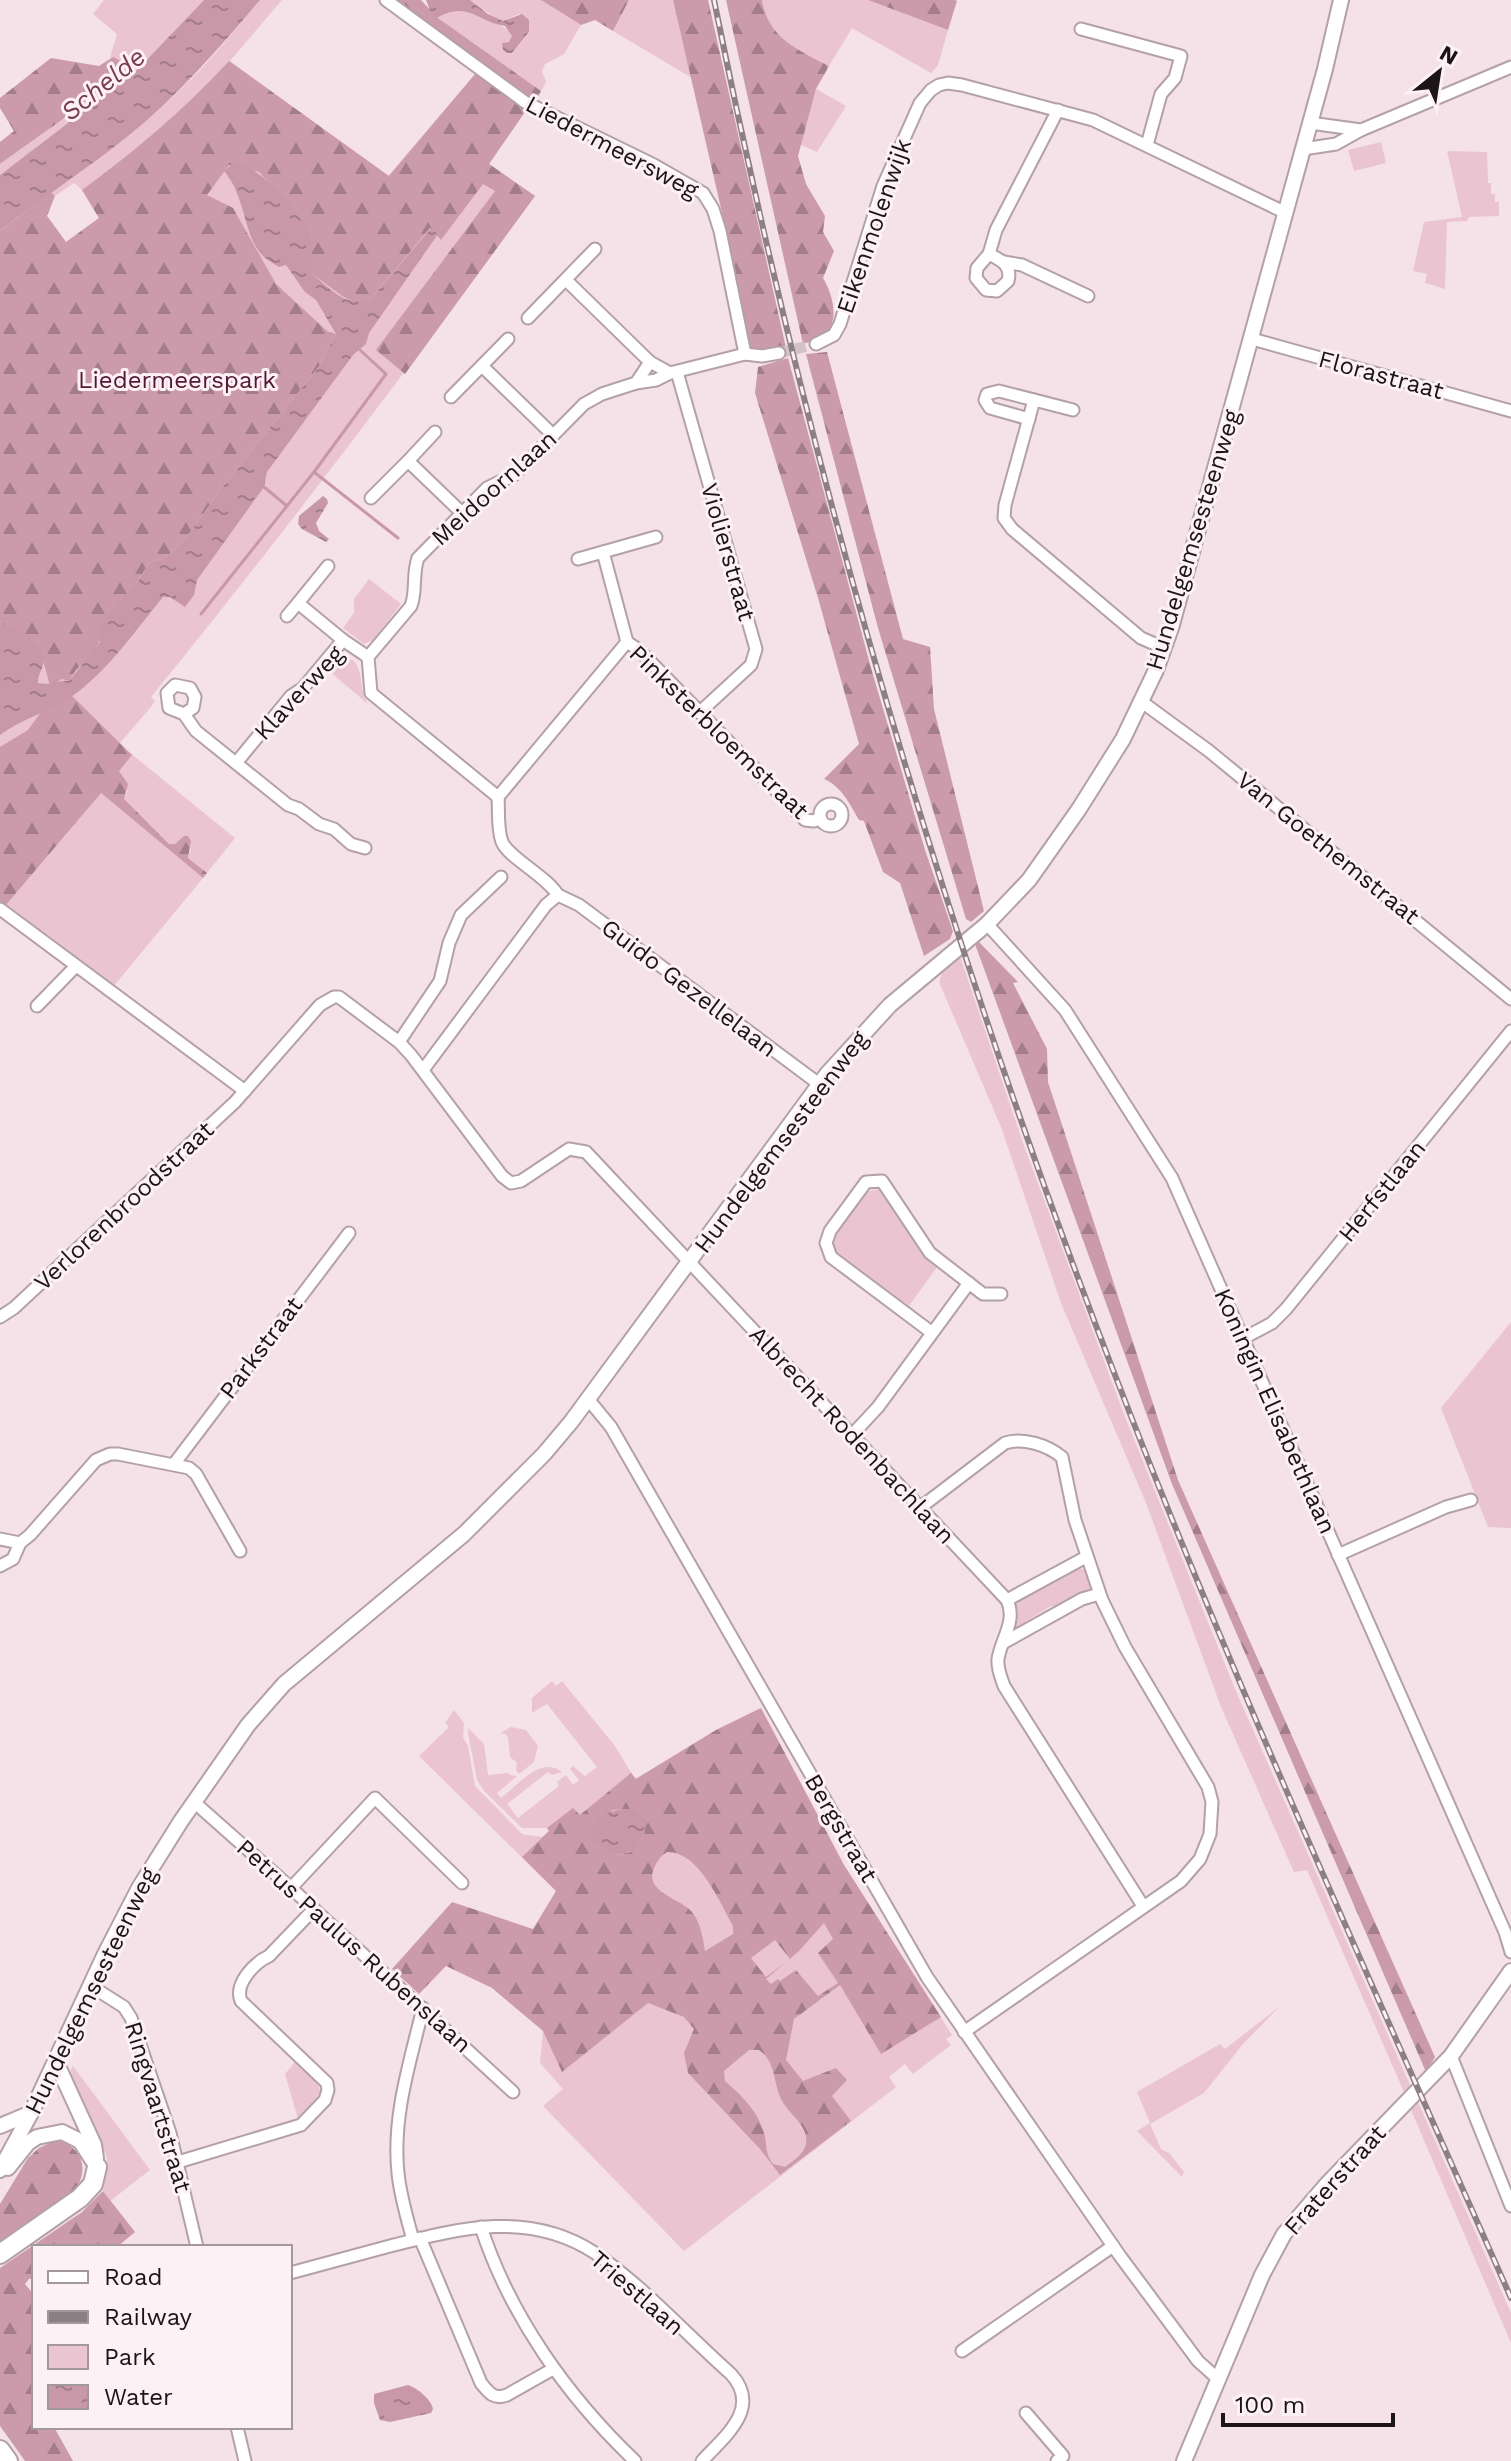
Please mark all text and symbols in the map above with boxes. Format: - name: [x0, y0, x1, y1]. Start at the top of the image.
- north arrow: [1399, 32, 1479, 112]
- text: N: [1435, 40, 1462, 70]
- water label: Schelde: [55, 41, 151, 127]
- street label: Liedermeersweg: [521, 90, 703, 204]
- street label: Eikenmolenwijk: [831, 134, 917, 317]
- street label: Florastraat: [1315, 345, 1447, 405]
- park label: Liedermeerspark: [78, 366, 276, 394]
- street label: Hundelgemsesteenweg: [1140, 406, 1246, 674]
- street label: Meidoornlaan: [426, 425, 562, 551]
- street label: Violierstraat: [695, 480, 761, 624]
- street label: Pinksterbloemstraat: [624, 639, 814, 825]
- street label: Klaverweg: [248, 640, 350, 746]
- street label: Van Goethemstraat: [1231, 766, 1425, 930]
- street label: Guido Gezellelaan: [596, 913, 782, 1063]
- street label: Hundelgemsesteenweg: [688, 1025, 874, 1259]
- street label: Verlorenbroodstraat: [28, 1116, 220, 1296]
- street label: Herfstlaan: [1333, 1135, 1431, 1247]
- street label: Koningin Elisabethlaan: [1208, 1284, 1342, 1538]
- street label: Parkstraat: [214, 1292, 308, 1404]
- street label: Albrecht Rodenbachlaan: [744, 1320, 960, 1550]
- street label: Bergstraat: [799, 1769, 883, 1887]
- street label: Petrus Paulus Rubenslaan: [231, 1833, 477, 2059]
- street label: Hundelgemsesteenweg: [19, 1863, 163, 2119]
- street label: Ringvaartstraat: [119, 2018, 197, 2196]
- street label: Fraterstraat: [1278, 2119, 1392, 2241]
- legend: [32, 2245, 292, 2429]
- street label: Triestlaan: [584, 2245, 690, 2341]
- text: Road: [104, 2263, 163, 2291]
- text: Railway: [104, 2303, 193, 2331]
- text: Park: [104, 2343, 156, 2371]
- scale bar: [1223, 2377, 1393, 2427]
- text: Water: [104, 2383, 173, 2411]
- text: 100 m: [1235, 2391, 1305, 2419]

